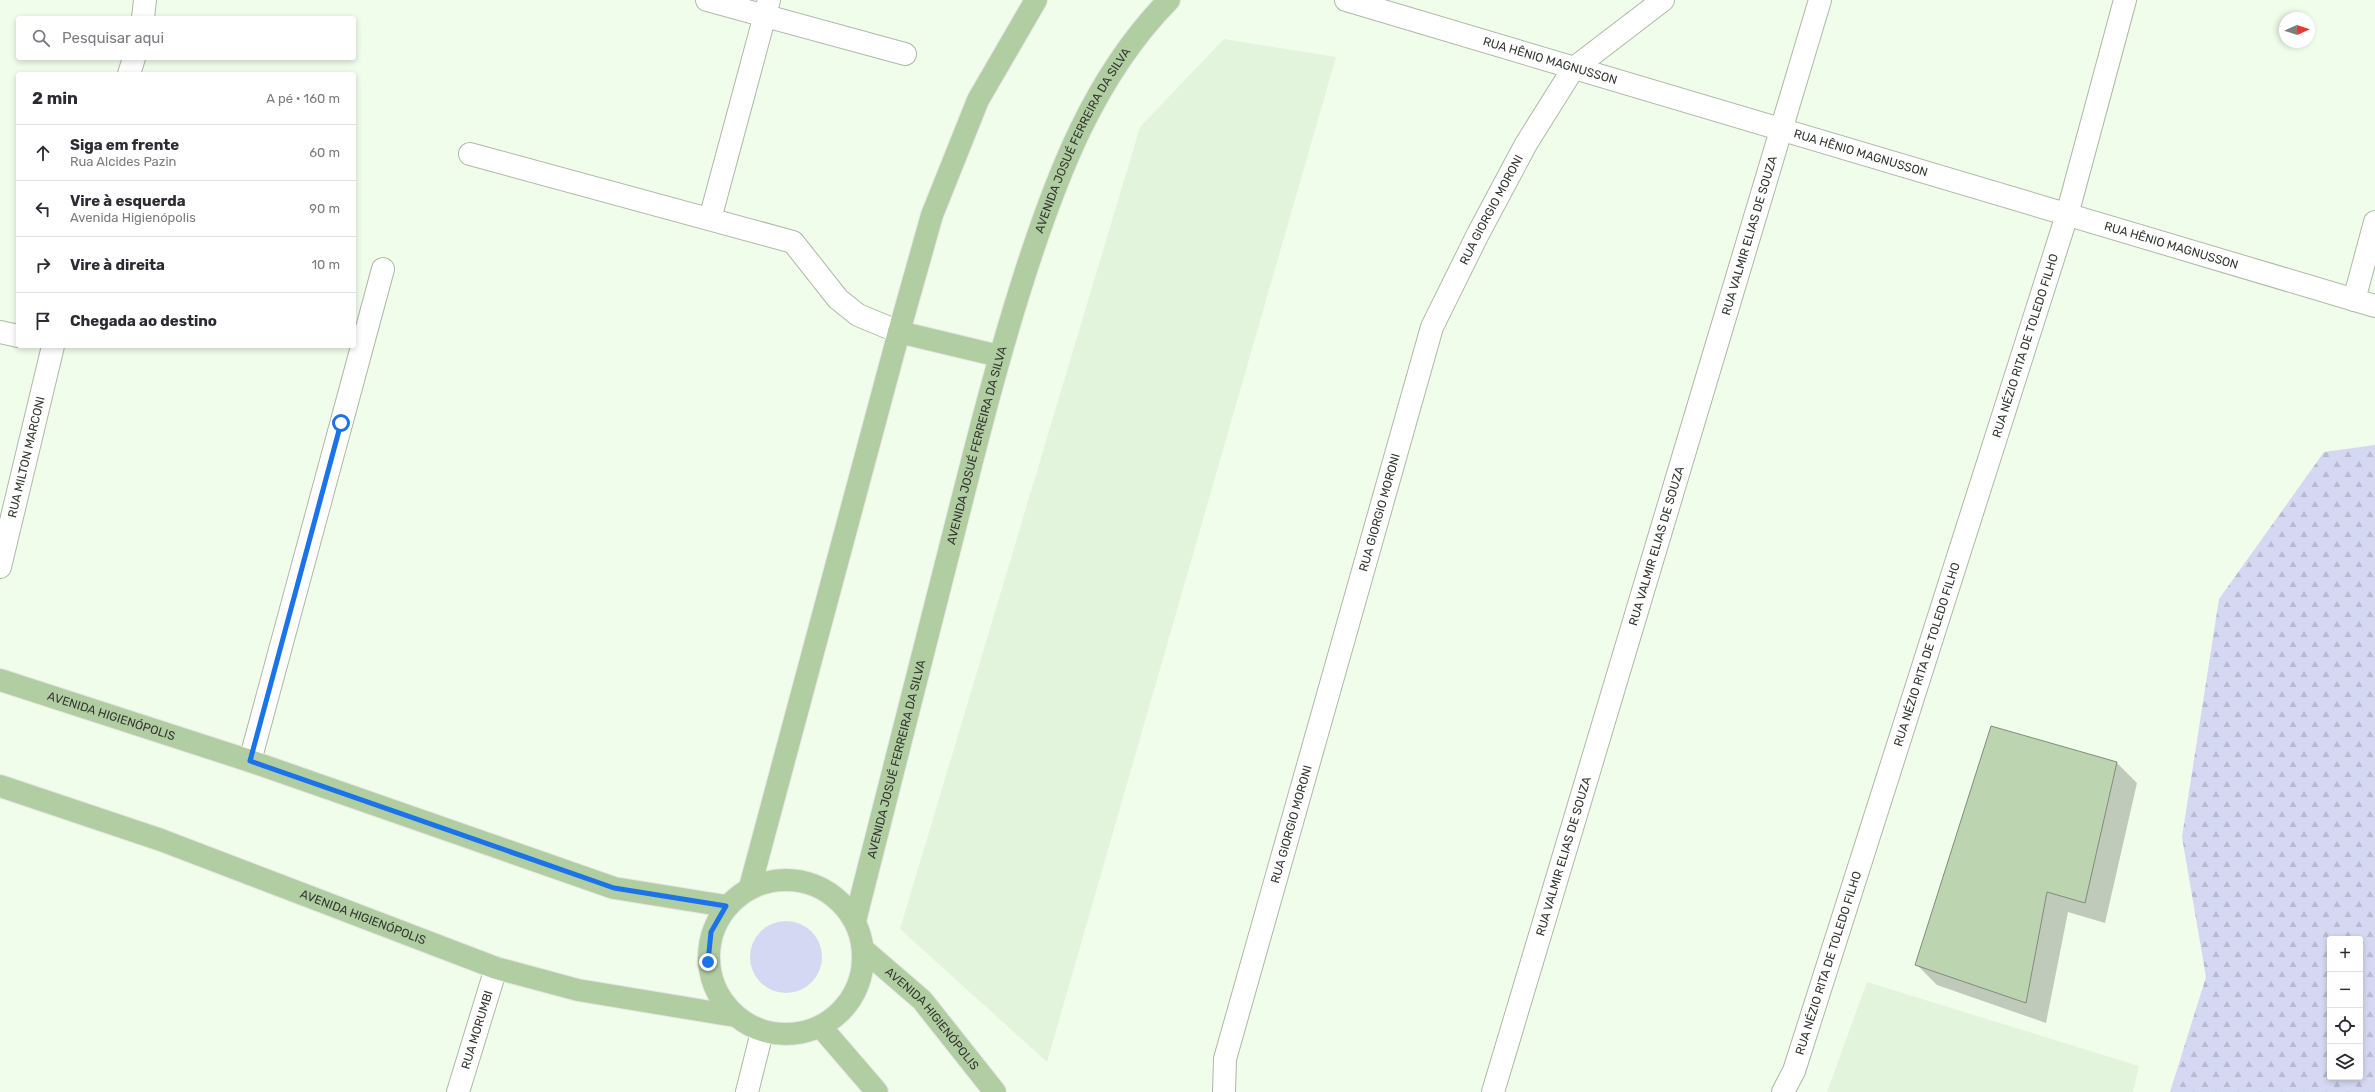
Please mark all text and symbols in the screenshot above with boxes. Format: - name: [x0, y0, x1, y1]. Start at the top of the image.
- north arrow: [2279, 12, 2315, 48]
- search box: [16, 16, 356, 60]
- icon: search: [30, 27, 52, 49]
- text: Pesquisar aqui: [62, 29, 164, 47]
- street label: RUA HÊNIO MAGNUSSON: [1481, 34, 1619, 87]
- street label: AVENIDA JOSUÉ FERREIRA DA SILVA: [1032, 45, 1133, 235]
- text: 2 min: [32, 88, 78, 108]
- text: A pé · 160 m: [266, 91, 340, 106]
- street label: RUA HÊNIO MAGNUSSON: [1792, 127, 1929, 180]
- text: Siga em frente: [70, 136, 179, 154]
- icon: ahead: [32, 142, 54, 164]
- text: 60 m: [309, 145, 340, 160]
- street label: RUA GIORGIO MORONI: [1457, 153, 1526, 267]
- text: Rua Alcides Pazin: [70, 154, 176, 169]
- street label: RUA VALMIR ELIAS DE SOUZA: [1719, 154, 1780, 317]
- text: Vire à esquerda: [70, 192, 186, 210]
- icon: left: [32, 198, 54, 220]
- text: 90 m: [309, 201, 340, 216]
- text: Avenida Higienópolis: [70, 210, 196, 225]
- street label: RUA HÊNIO MAGNUSSON: [2103, 219, 2240, 272]
- street label: RUA NÉZIO RITA DE TOLEDO FILHO: [1989, 252, 2061, 439]
- icon: right: [32, 254, 54, 276]
- text: Vire à direita: [70, 256, 165, 274]
- text: 10 m: [311, 257, 340, 272]
- icon: arrive: [32, 310, 54, 332]
- text: Chegada ao destino: [70, 312, 217, 330]
- street label: AVENIDA JOSUÉ FERREIRA DA SILVA: [944, 345, 1010, 546]
- street label: RUA MILTON MARCONI: [5, 395, 48, 519]
- route start: [332, 414, 350, 432]
- street label: RUA GIORGIO MORONI: [1356, 452, 1403, 573]
- street label: RUA VALMIR ELIAS DE SOUZA: [1626, 465, 1687, 627]
- street label: RUA NÉZIO RITA DE TOLEDO FILHO: [1891, 561, 1963, 748]
- street label: AVENIDA JOSUÉ FERREIRA DA SILVA: [864, 658, 928, 860]
- street label: AVENIDA HIGIENÓPOLIS: [46, 689, 177, 743]
- street label: RUA GIORGIO MORONI: [1268, 764, 1315, 885]
- street label: RUA VALMIR ELIAS DE SOUZA: [1533, 775, 1594, 938]
- street label: RUA NÉZIO RITA DE TOLEDO FILHO: [1793, 869, 1864, 1057]
- street label: AVENIDA HIGIENÓPOLIS: [298, 887, 428, 948]
- map controls: [2327, 936, 2363, 1080]
- button: +: [2327, 936, 2363, 972]
- route end: [699, 953, 717, 971]
- street label: AVENIDA HIGIENÓPOLIS: [882, 964, 982, 1073]
- button: −: [2327, 972, 2363, 1008]
- street label: RUA MORUMBI: [458, 989, 496, 1071]
- button: locate: [2327, 1008, 2363, 1044]
- button: layers: [2327, 1044, 2363, 1080]

